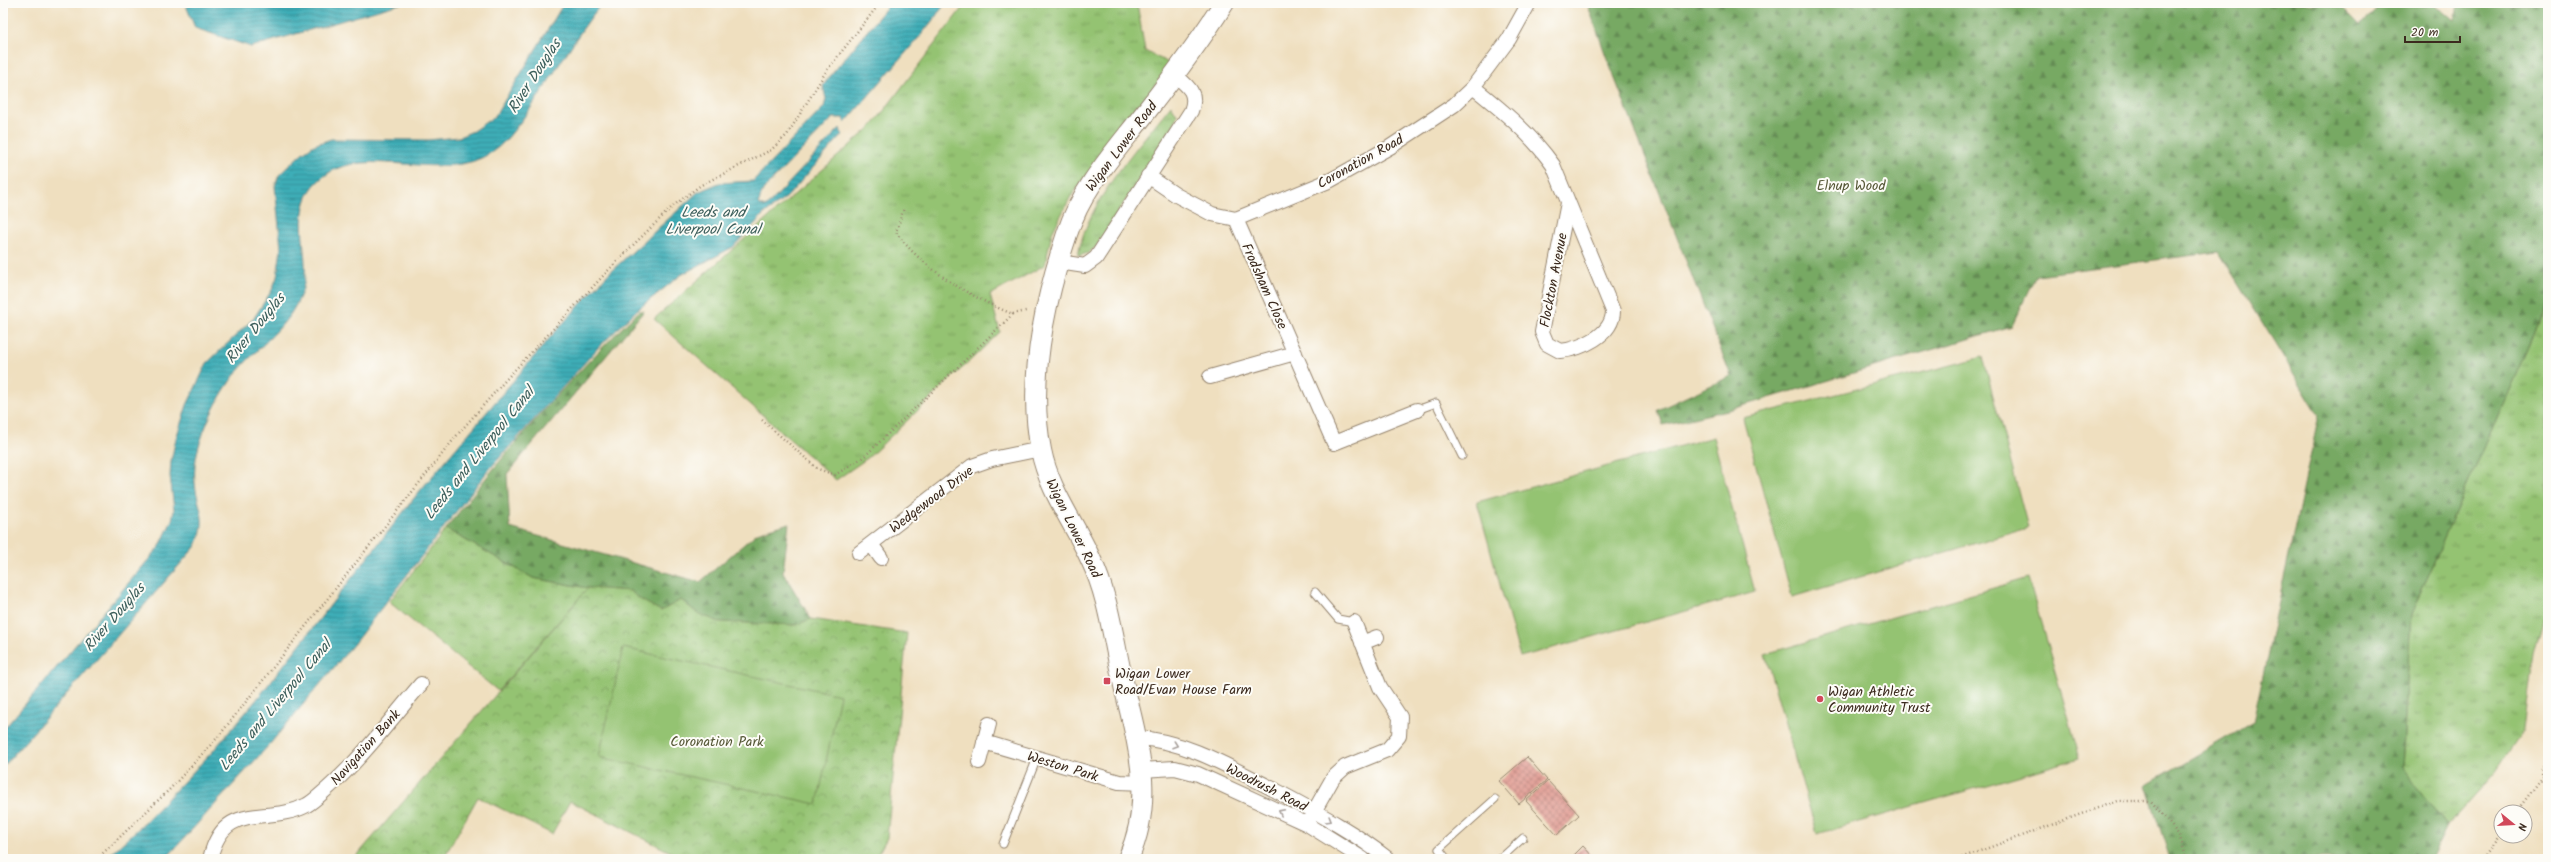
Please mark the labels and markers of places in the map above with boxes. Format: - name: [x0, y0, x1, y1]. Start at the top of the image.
- place label: Wigan Lower Road/Evan House Farm: [1115, 663, 1252, 701]
- marker: Wigan Lower Road/Evan House Farm: [1102, 676, 1112, 686]
- place label: Wigan Athletic Community Trust: [1828, 681, 1931, 719]
- marker: Wigan Athletic Community Trust: [1815, 694, 1825, 704]

